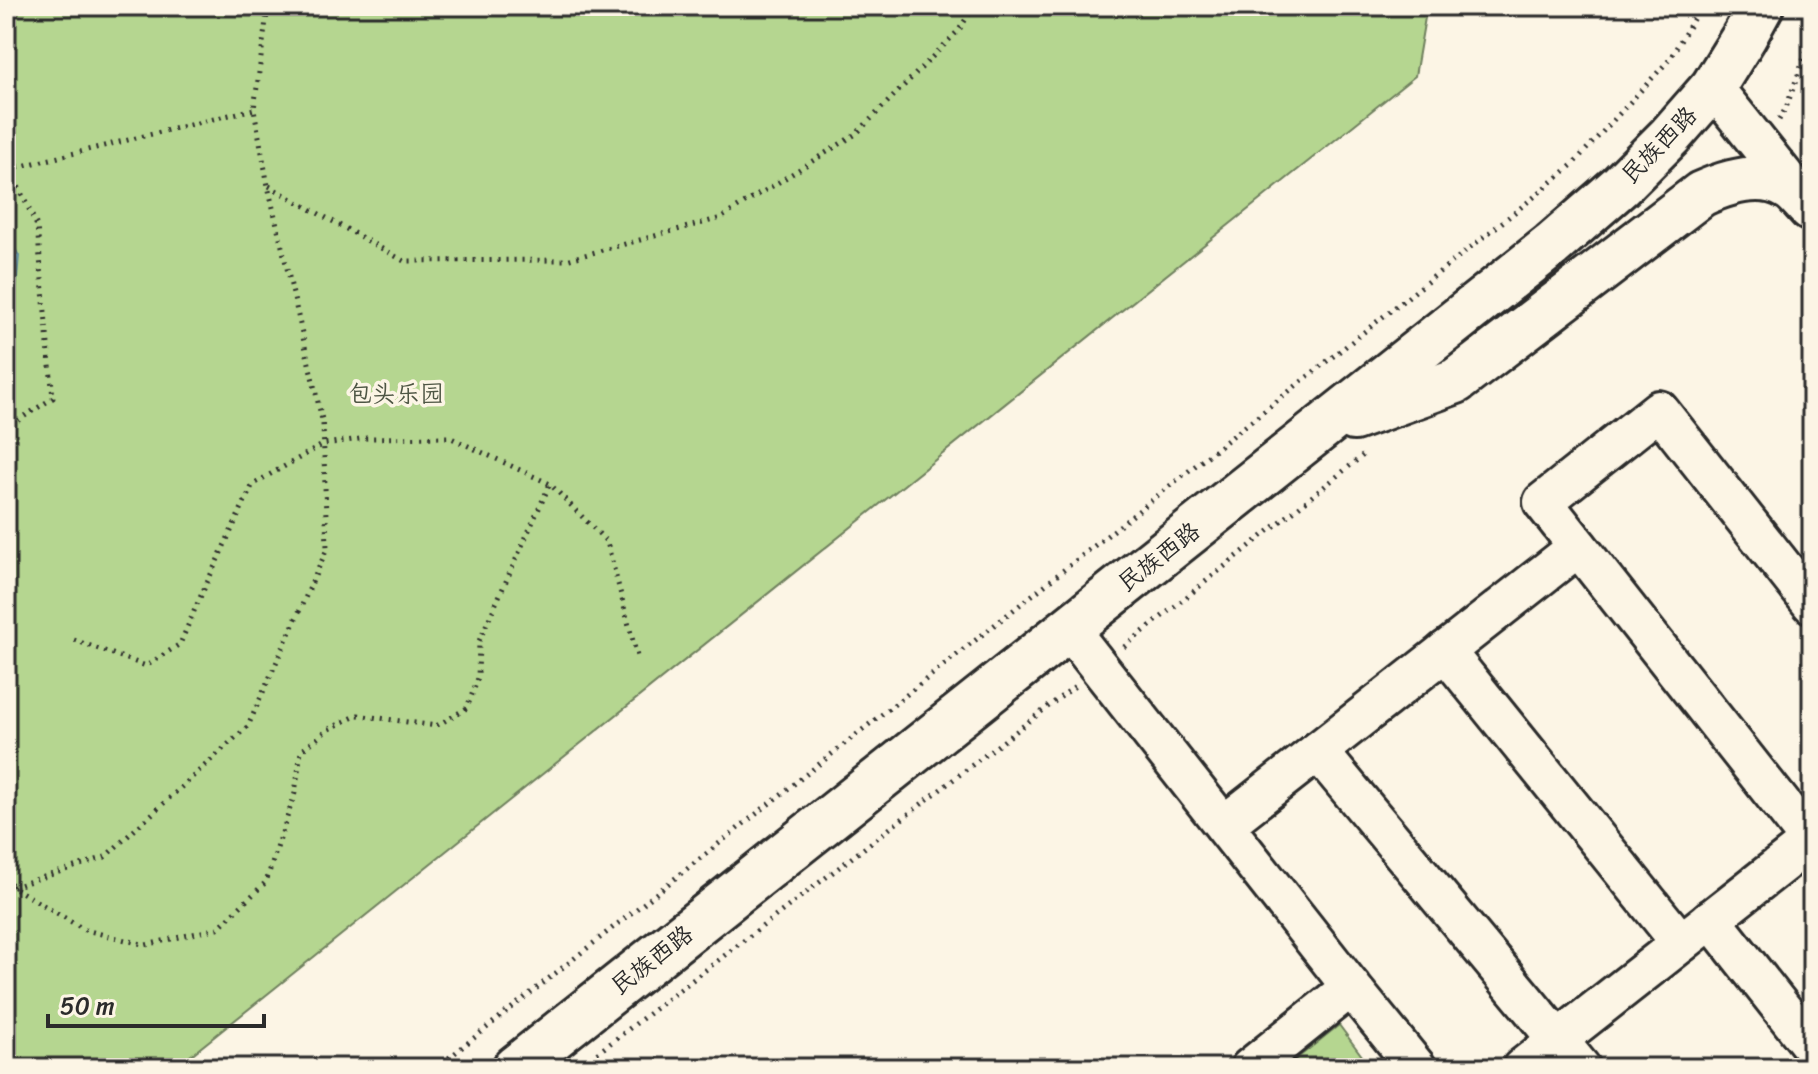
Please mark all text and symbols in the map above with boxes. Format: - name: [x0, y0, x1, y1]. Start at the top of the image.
- street label: 民族西路: [1611, 96, 1707, 194]
- park label: 包头乐园: [348, 373, 444, 415]
- street label: 民族西路: [1108, 511, 1210, 603]
- street label: 民族西路: [601, 914, 703, 1006]
- scale bar: [48, 978, 264, 1028]
- text: 50 m: [60, 985, 115, 1027]

